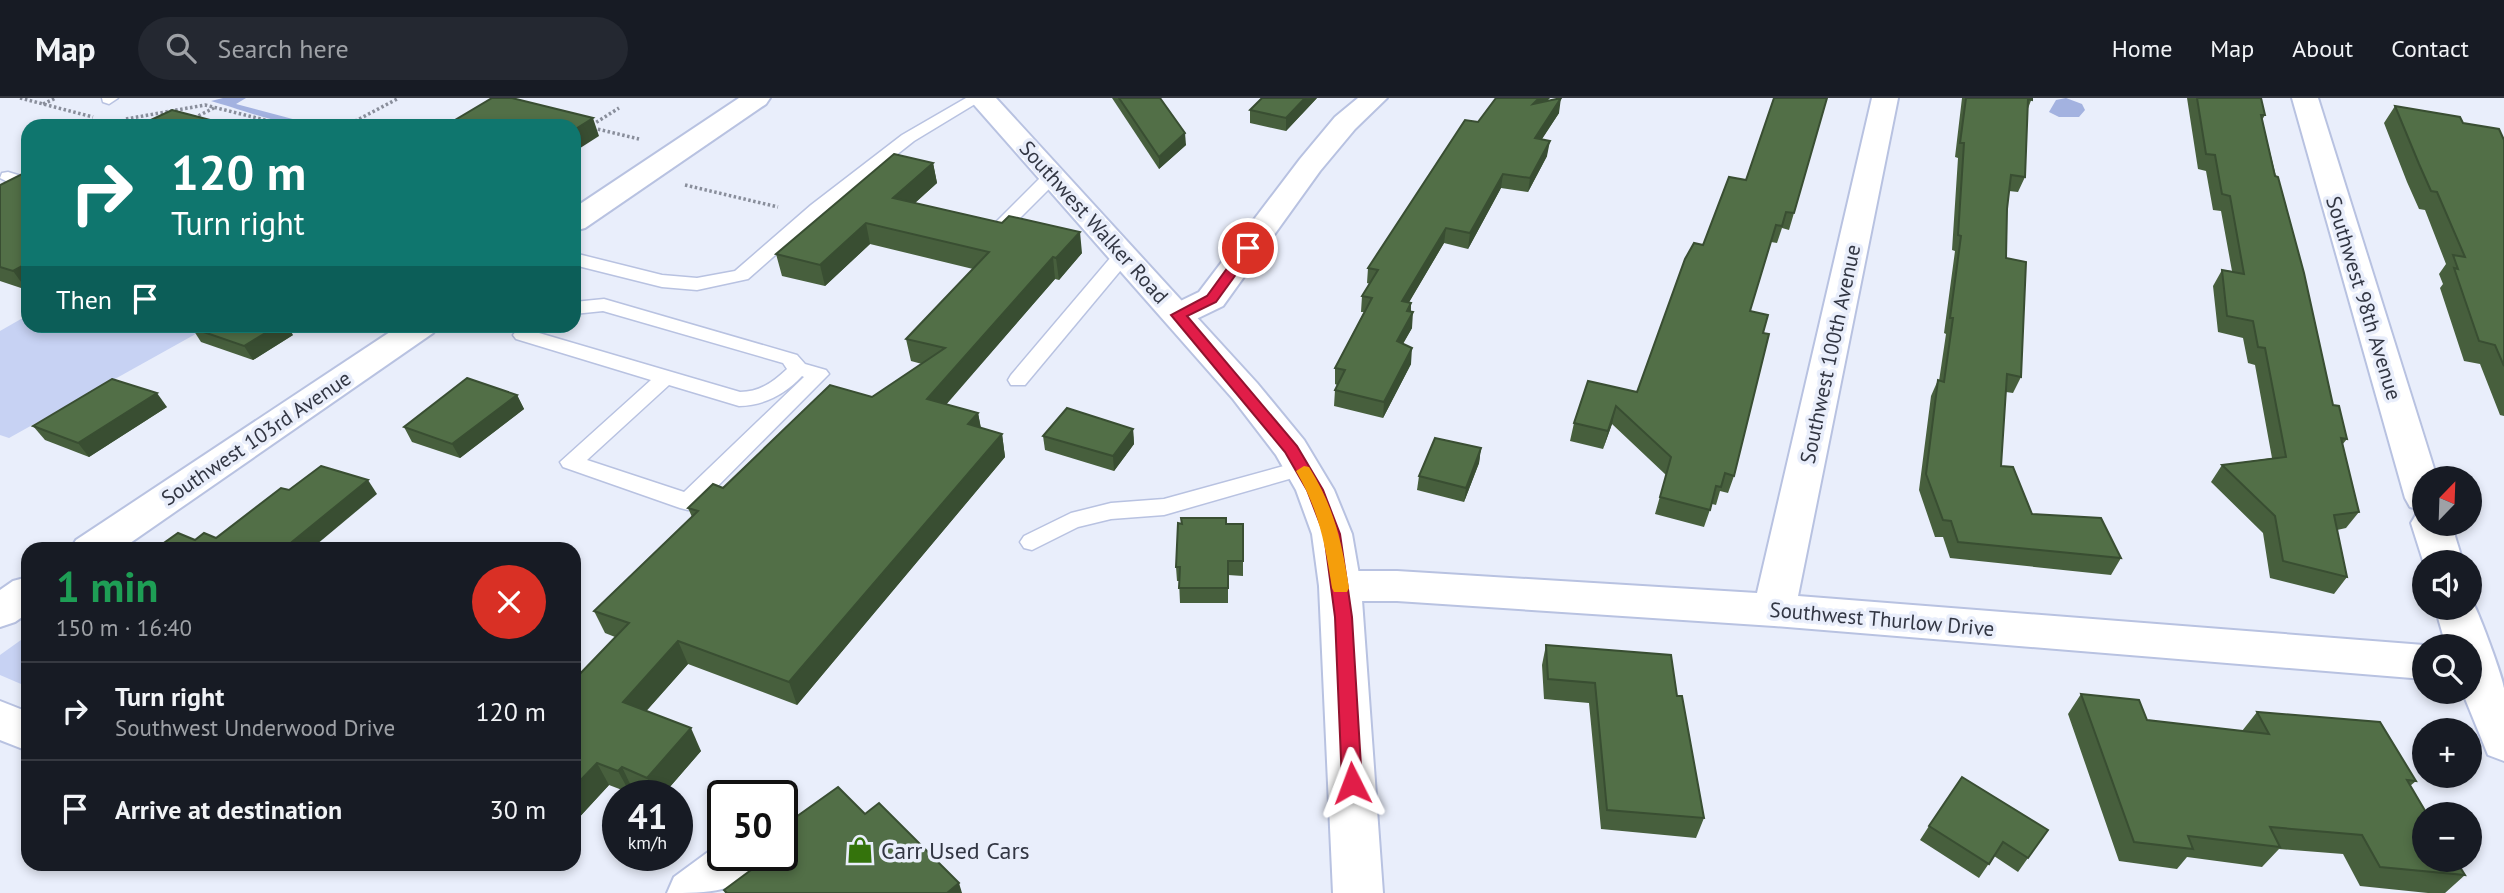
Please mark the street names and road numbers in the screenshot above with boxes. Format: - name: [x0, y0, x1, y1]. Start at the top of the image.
- street label: Southwest Walker Road: [1014, 135, 1174, 309]
- street label: Southwest 98th Avenue: [2320, 193, 2408, 403]
- street label: Southwest 100th Avenue: [1794, 242, 1866, 466]
- street label: Southwest 103rd Avenue: [156, 364, 356, 512]
- street label: Southwest Thurlow Drive: [1769, 596, 1995, 642]

